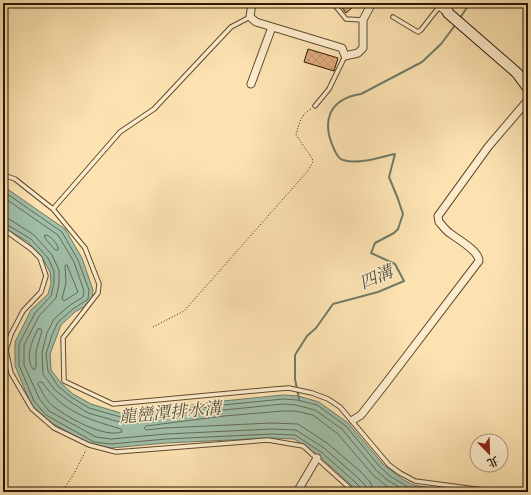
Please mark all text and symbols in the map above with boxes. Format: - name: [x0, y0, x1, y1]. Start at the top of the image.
- water label: 四溝: [356, 259, 399, 295]
- water label: 龍巒潭排水溝: [118, 396, 225, 428]
- north arrow: [469, 433, 509, 473]
- text: 北: [485, 453, 501, 471]

